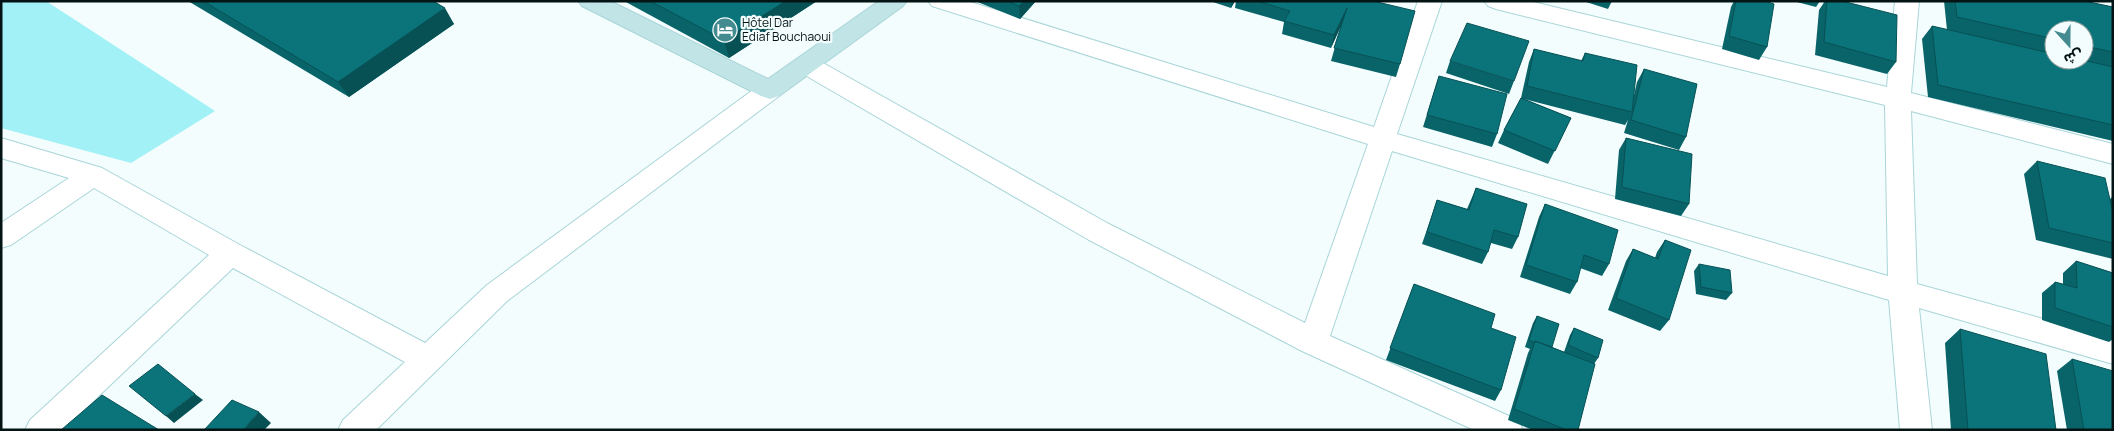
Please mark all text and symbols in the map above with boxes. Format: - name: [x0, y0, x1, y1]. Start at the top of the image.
- place label: Hôtel Dar Ediaf Bouchaoui: [742, 14, 831, 45]
- hotel icon: Hôtel Dar Ediaf Bouchaoui: [712, 17, 738, 43]
- north arrow: [2044, 20, 2094, 70]
- text: ش: [2061, 45, 2086, 70]

